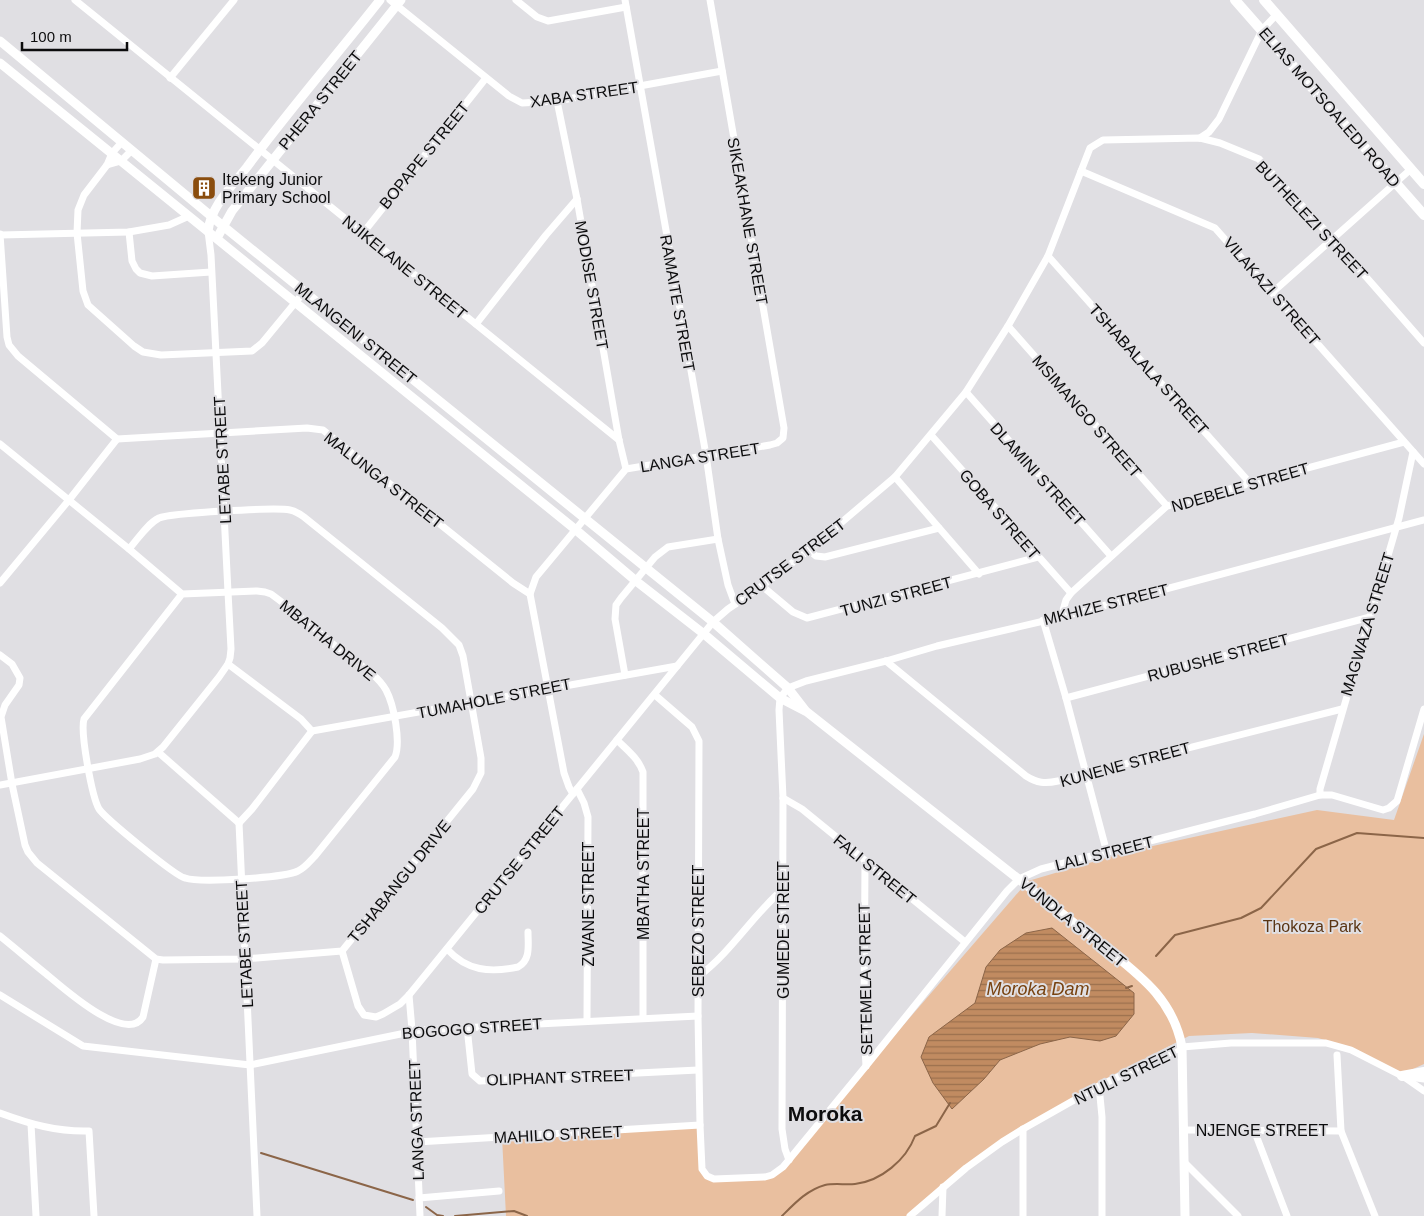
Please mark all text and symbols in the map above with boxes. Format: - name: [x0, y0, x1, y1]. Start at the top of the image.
- scale bar: [22, 20, 128, 52]
- street label: ELIAS MOTSOALEDI ROAD: [1256, 24, 1403, 190]
- text: 100 m: [30, 28, 72, 45]
- street label: PHERA STREET: [275, 47, 365, 153]
- street label: XABA STREET: [529, 78, 640, 111]
- street label: BOPAPE STREET: [376, 98, 473, 212]
- street label: SIKEAKHANE STREET: [724, 136, 771, 306]
- street label: BUTHELEZI STREET: [1252, 158, 1371, 283]
- place label: Itekeng Junior Primary School: [222, 171, 330, 206]
- building icon: Itekeng Junior Primary School: [191, 175, 217, 201]
- street label: NJIKELANE STREET: [339, 212, 470, 323]
- street label: MODISE STREET: [572, 219, 611, 351]
- street label: RAMAITE STREET: [657, 233, 698, 373]
- street label: VILAKAZI STREET: [1220, 234, 1323, 349]
- street label: MLANGENI STREET: [292, 279, 420, 388]
- street label: TSHABALALA STREET: [1085, 301, 1212, 438]
- street label: MSIMANGO STREET: [1029, 352, 1145, 481]
- street label: LETABE STREET: [211, 396, 234, 524]
- street label: DLAMINI STREET: [987, 419, 1088, 529]
- street label: MALUNGA STREET: [321, 429, 447, 532]
- street label: LANGA STREET: [639, 440, 761, 475]
- street label: NDEBELE STREET: [1169, 460, 1311, 515]
- street label: GOBA STREET: [956, 466, 1043, 563]
- street label: CRUTSE STREET: [732, 515, 849, 609]
- street label: MAGWAZA STREET: [1338, 550, 1397, 698]
- street label: TUNZI STREET: [839, 573, 954, 620]
- street label: MKHIZE STREET: [1042, 581, 1170, 628]
- street label: MBATHA DRIVE: [277, 597, 379, 684]
- street label: RUBUSHE STREET: [1146, 630, 1291, 685]
- street label: TUMAHOLE STREET: [416, 675, 573, 722]
- street label: KUNENE STREET: [1058, 739, 1192, 790]
- street label: CRUTSE STREET: [471, 803, 568, 917]
- street label: MBATHA STREET: [635, 808, 652, 940]
- street label: TSHABANGU DRIVE: [345, 817, 454, 946]
- street label: FALI STREET: [830, 831, 919, 908]
- street label: LALI STREET: [1053, 833, 1155, 874]
- street label: ZWANE STREET: [580, 841, 597, 966]
- street label: GUMEDE STREET: [775, 861, 792, 999]
- street label: SEBEZO STREET: [690, 865, 707, 997]
- street label: VUNDLA STREET: [1016, 874, 1129, 971]
- street label: LETABE STREET: [233, 880, 256, 1008]
- street label: SETEMELA STREET: [856, 903, 875, 1055]
- park label: Thokoza Park: [1263, 918, 1362, 935]
- water label: Moroka Dam: [986, 979, 1090, 999]
- street label: BOGOGO STREET: [401, 1015, 543, 1042]
- street label: NTULI STREET: [1071, 1043, 1181, 1108]
- street label: LANGA STREET: [406, 1059, 427, 1181]
- street label: OLIPHANT STREET: [486, 1066, 634, 1089]
- district label: Moroka: [788, 1102, 863, 1125]
- street label: NJENGE STREET: [1196, 1122, 1328, 1139]
- street label: MAHILO STREET: [493, 1123, 623, 1146]

